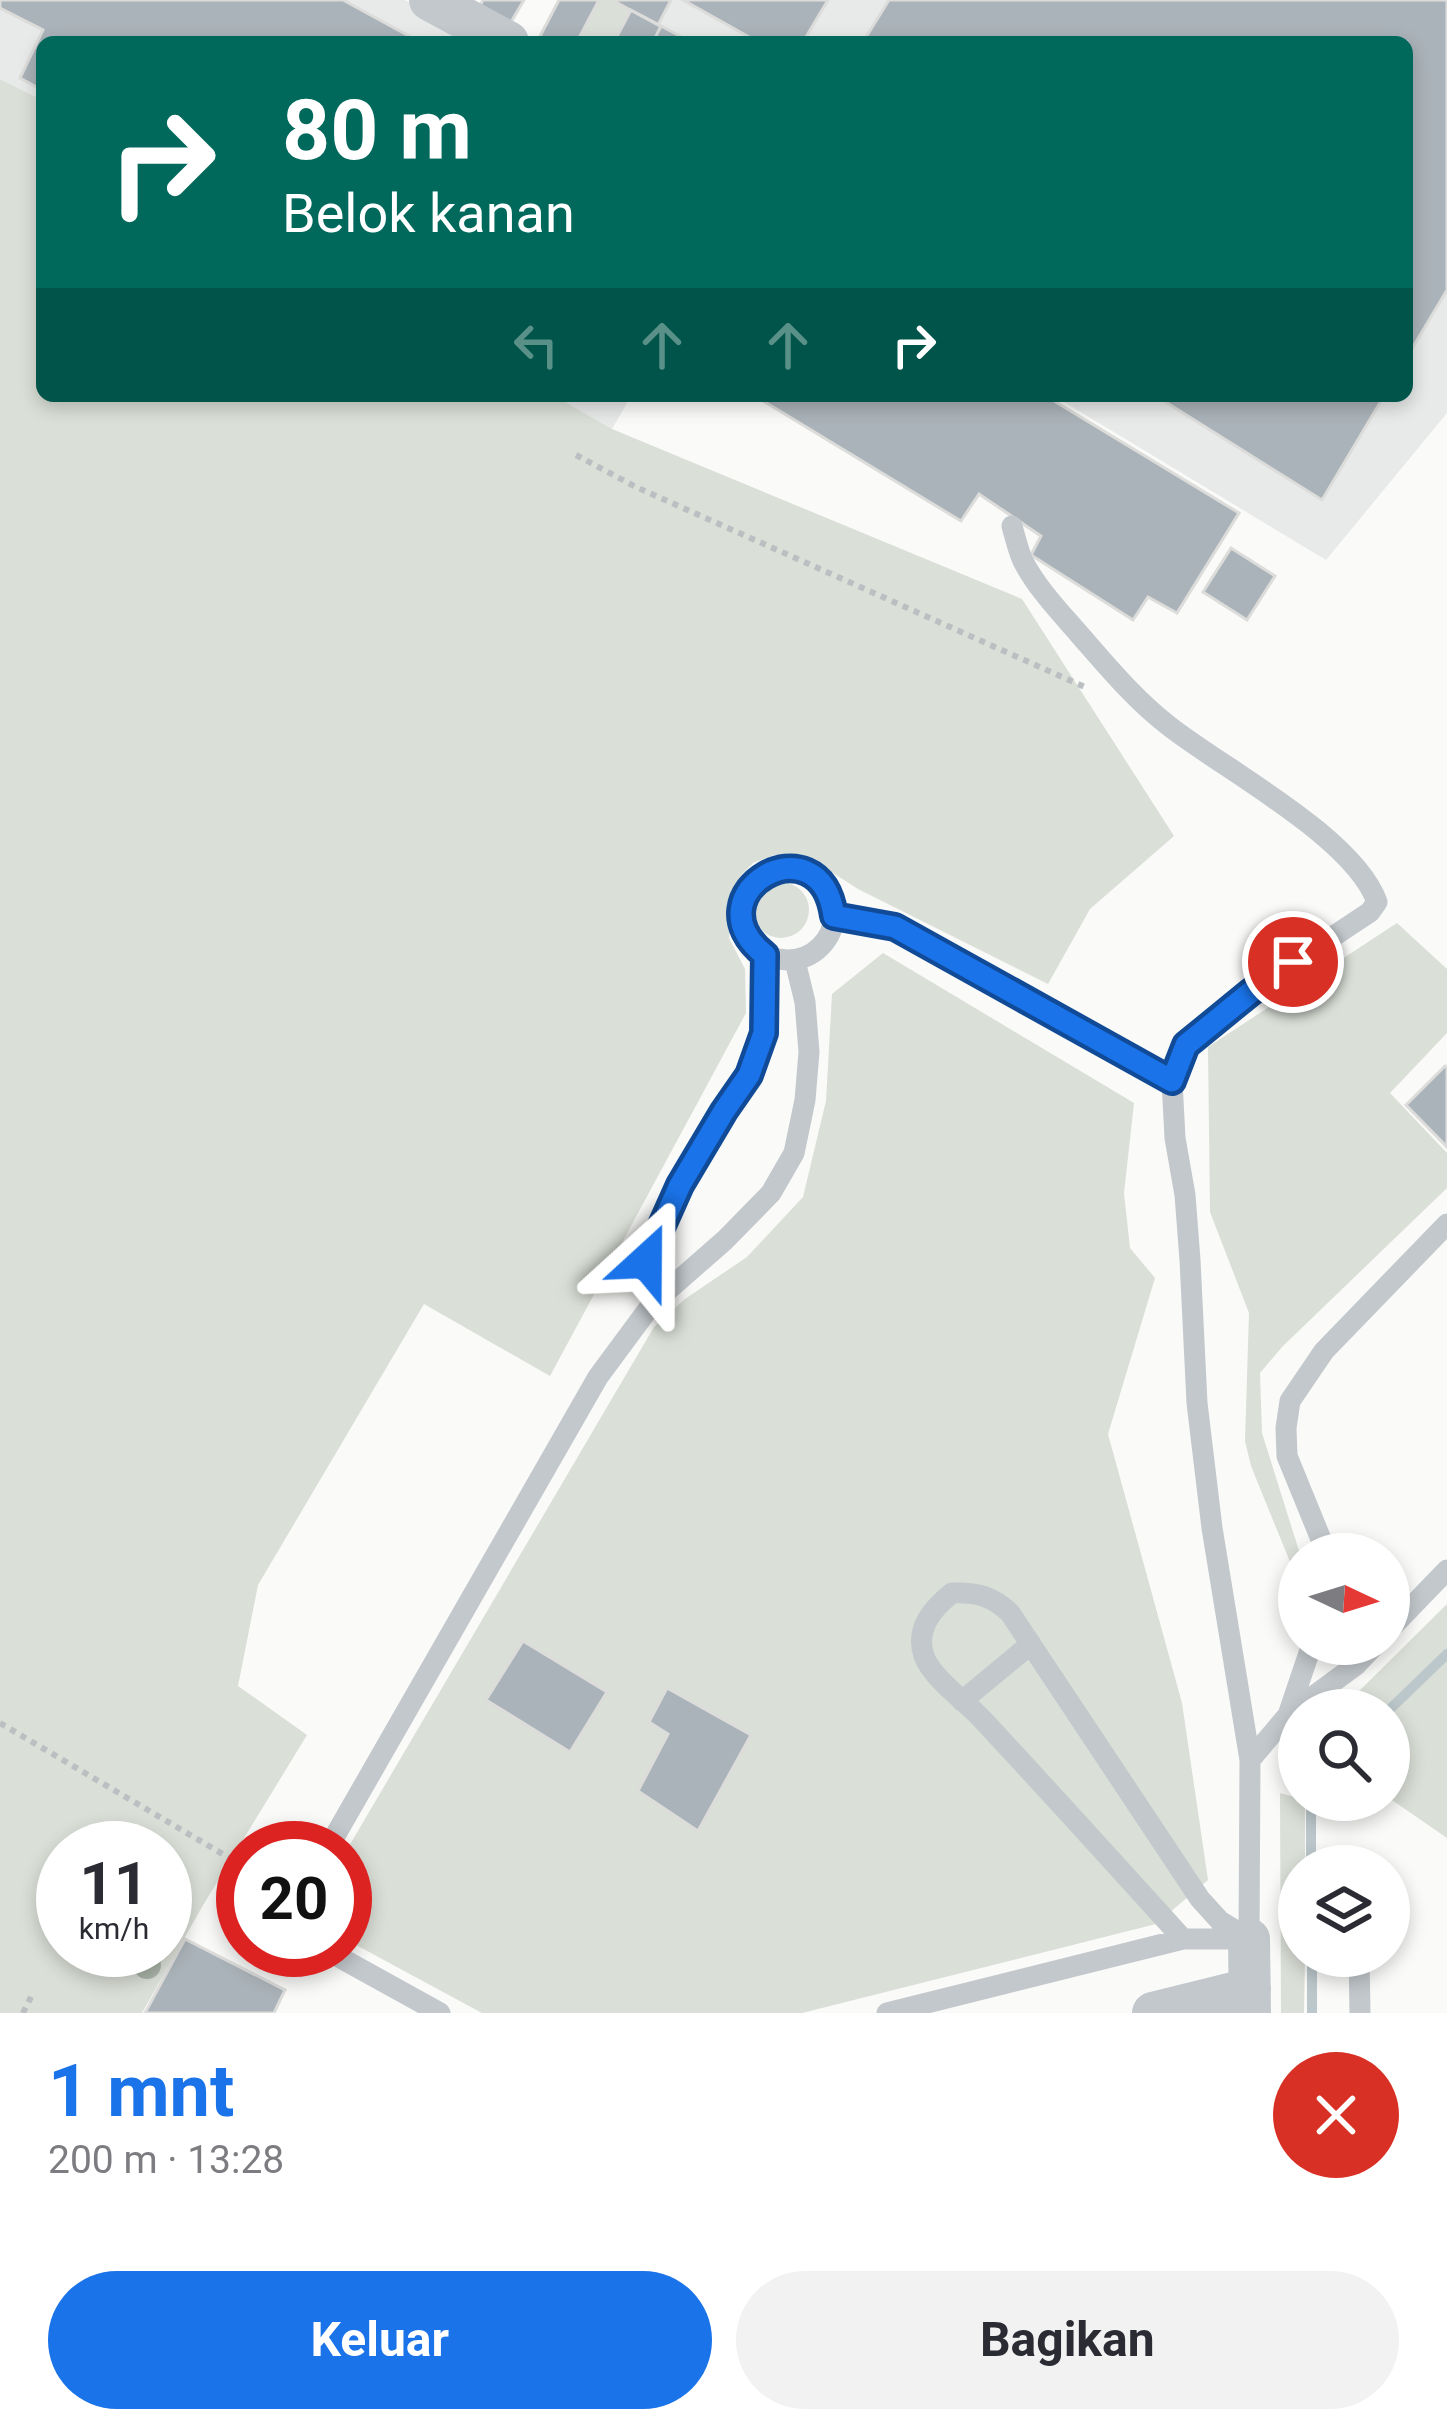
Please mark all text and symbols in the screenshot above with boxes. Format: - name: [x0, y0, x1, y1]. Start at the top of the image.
- text: 80 m: [282, 81, 472, 180]
- icon: right: [84, 84, 240, 240]
- text: Belok kanan: [282, 182, 575, 245]
- icon: left: [503, 312, 569, 378]
- icon: ahead: [629, 312, 695, 378]
- icon: ahead: [755, 312, 821, 378]
- icon: right: [881, 312, 947, 378]
- pin: [1242, 911, 1344, 1013]
- icon: arrive: [1260, 929, 1326, 995]
- position arrow: [583, 1198, 709, 1324]
- north arrow: [1278, 1533, 1410, 1665]
- map controls: [1278, 1533, 1410, 1977]
- button: search: [1278, 1689, 1410, 1821]
- speed limit sign: 20: [216, 1821, 372, 1977]
- button: layers: [1278, 1845, 1410, 1977]
- text: 11: [80, 1848, 148, 1919]
- text: km/h: [79, 1911, 149, 1946]
- text: 1 mnt: [48, 2049, 234, 2134]
- button: close: [1273, 2052, 1399, 2178]
- text: 200 m · 13:28: [48, 2137, 284, 2183]
- button: Keluar: [48, 2271, 712, 2409]
- button: Bagikan: [736, 2271, 1399, 2409]

